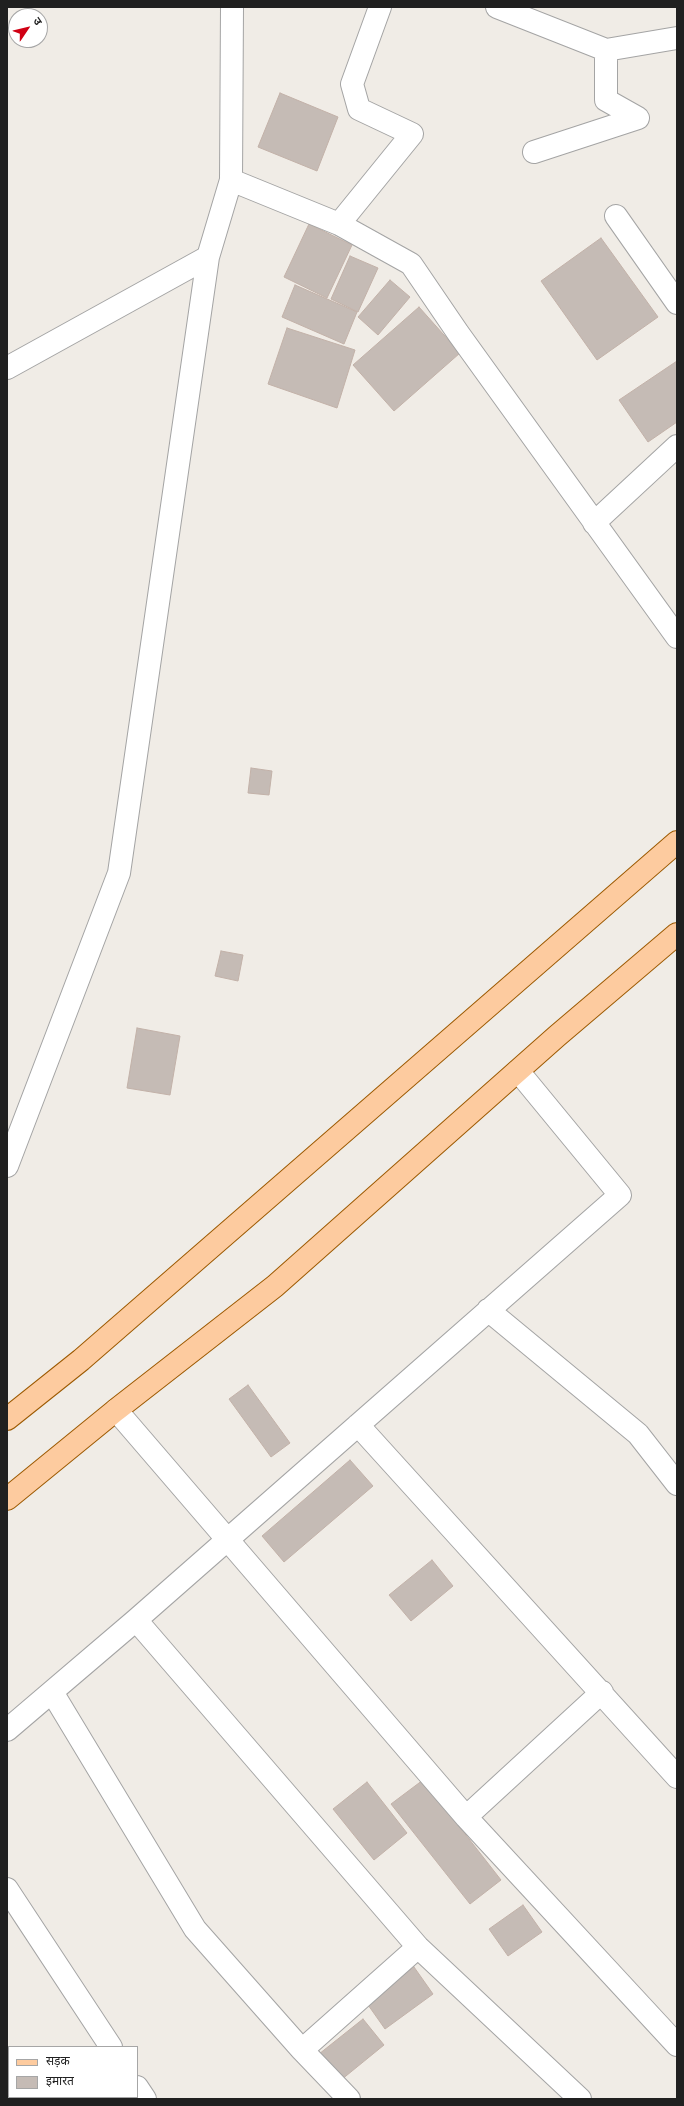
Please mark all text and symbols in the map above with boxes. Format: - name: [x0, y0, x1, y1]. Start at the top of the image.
- north arrow: [8, 8, 48, 48]
- text: उ: [30, 15, 45, 28]
- legend: [8, 2046, 138, 2098]
- text: सड़क: [46, 2054, 70, 2068]
- text: इमारत: [46, 2074, 74, 2088]

